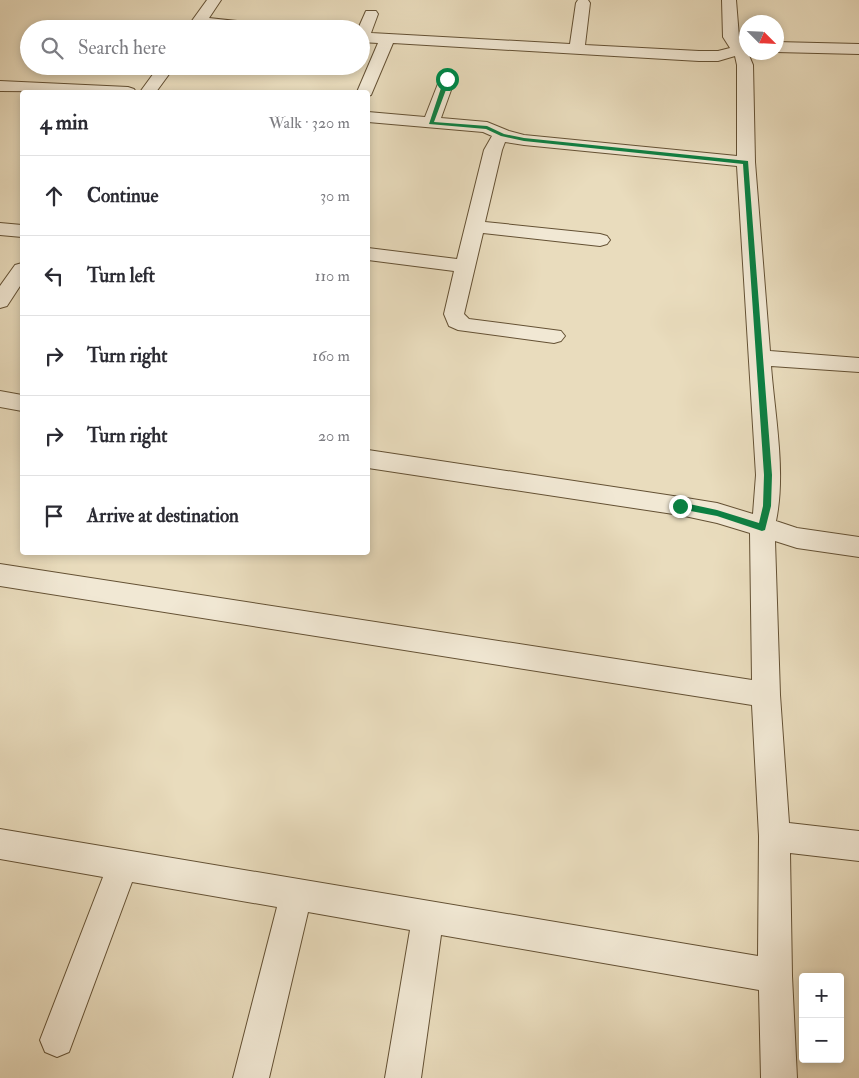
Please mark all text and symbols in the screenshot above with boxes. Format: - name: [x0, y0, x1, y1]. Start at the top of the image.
- north arrow: [739, 15, 784, 60]
- search box: [20, 20, 370, 75]
- icon: search: [38, 34, 66, 62]
- text: Search here: [78, 36, 166, 60]
- route start: [436, 68, 459, 91]
- text: 4 min: [40, 109, 88, 136]
- text: Walk · 320 m: [269, 113, 350, 133]
- icon: ahead: [40, 182, 68, 210]
- text: Continue: [87, 184, 158, 208]
- text: 30 m: [320, 186, 350, 206]
- icon: left: [40, 262, 68, 290]
- text: Turn left: [87, 264, 155, 288]
- text: 110 m: [315, 266, 350, 286]
- icon: right: [40, 342, 68, 370]
- text: Turn right: [87, 344, 167, 368]
- text: 160 m: [312, 346, 350, 366]
- icon: right: [40, 422, 68, 450]
- text: Turn right: [87, 424, 167, 448]
- text: 20 m: [318, 426, 350, 446]
- route end: [669, 495, 692, 518]
- icon: arrive: [40, 502, 68, 530]
- text: Arrive at destination: [87, 504, 239, 528]
- map controls: [799, 973, 844, 1063]
- button: +: [799, 973, 844, 1018]
- button: −: [799, 1018, 844, 1063]

